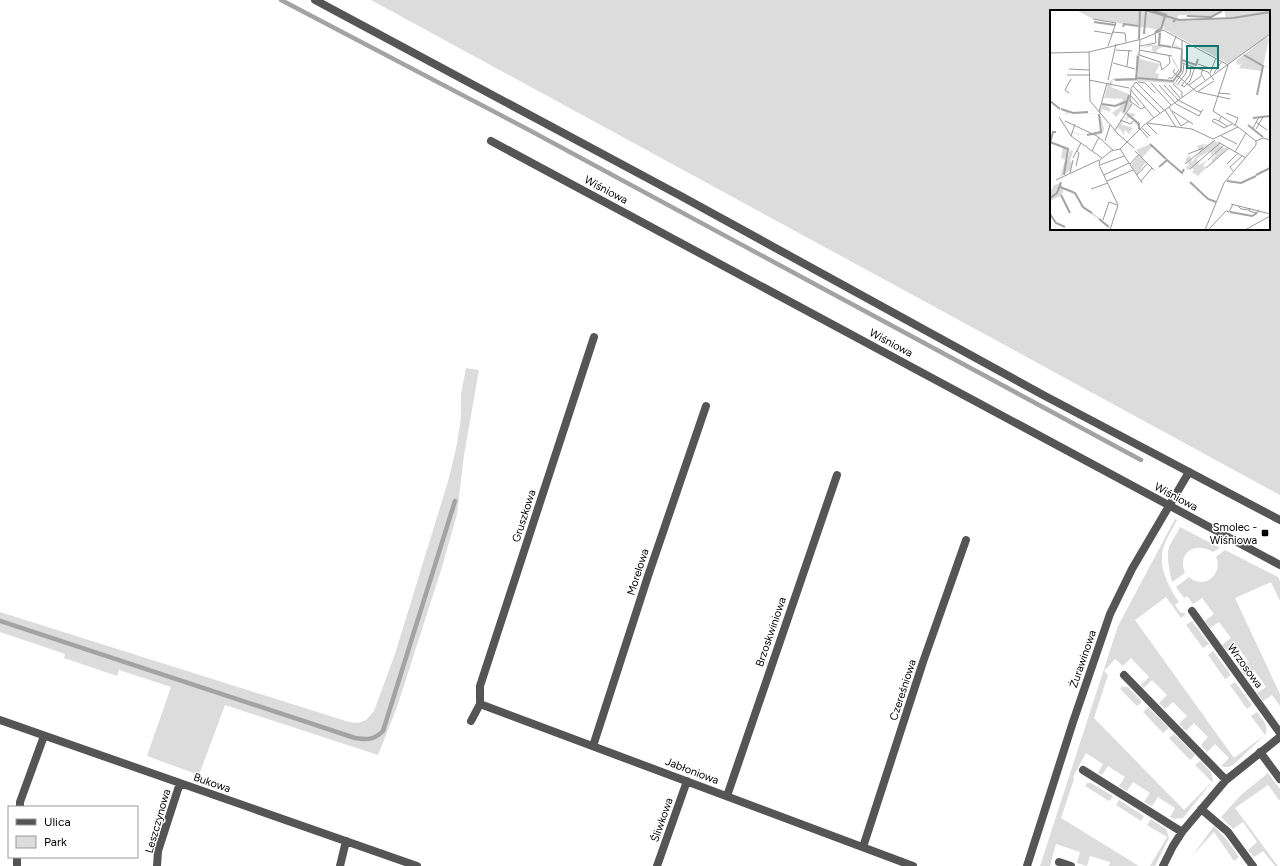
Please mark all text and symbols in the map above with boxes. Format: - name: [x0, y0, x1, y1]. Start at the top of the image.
- inset map: [1050, 10, 1270, 230]
- street label: Wiśniowa: [582, 173, 630, 207]
- street label: Wiśniowa: [867, 326, 915, 360]
- street label: Wiśniowa: [1152, 480, 1200, 514]
- street label: Gruszkowa: [509, 488, 539, 544]
- place label: Smolec - Wiśniowa: [1210, 521, 1257, 547]
- marker: Smolec - Wiśniowa: [1260, 528, 1270, 538]
- street label: Morelowa: [624, 547, 652, 597]
- street label: Brzoskwiniowa: [753, 595, 789, 669]
- street label: Żurawinowa: [1067, 628, 1099, 690]
- street label: Wrzosowa: [1225, 641, 1265, 691]
- street label: Czereśniowa: [887, 658, 919, 722]
- street label: Jabłoniowa: [663, 755, 721, 787]
- street label: Bukowa: [192, 771, 232, 795]
- street label: Leszczynowa: [143, 788, 173, 854]
- street label: Śliwkowa: [647, 796, 676, 844]
- legend: [8, 806, 138, 858]
- text: Ulica: [44, 815, 71, 829]
- text: Park: [44, 835, 67, 849]

